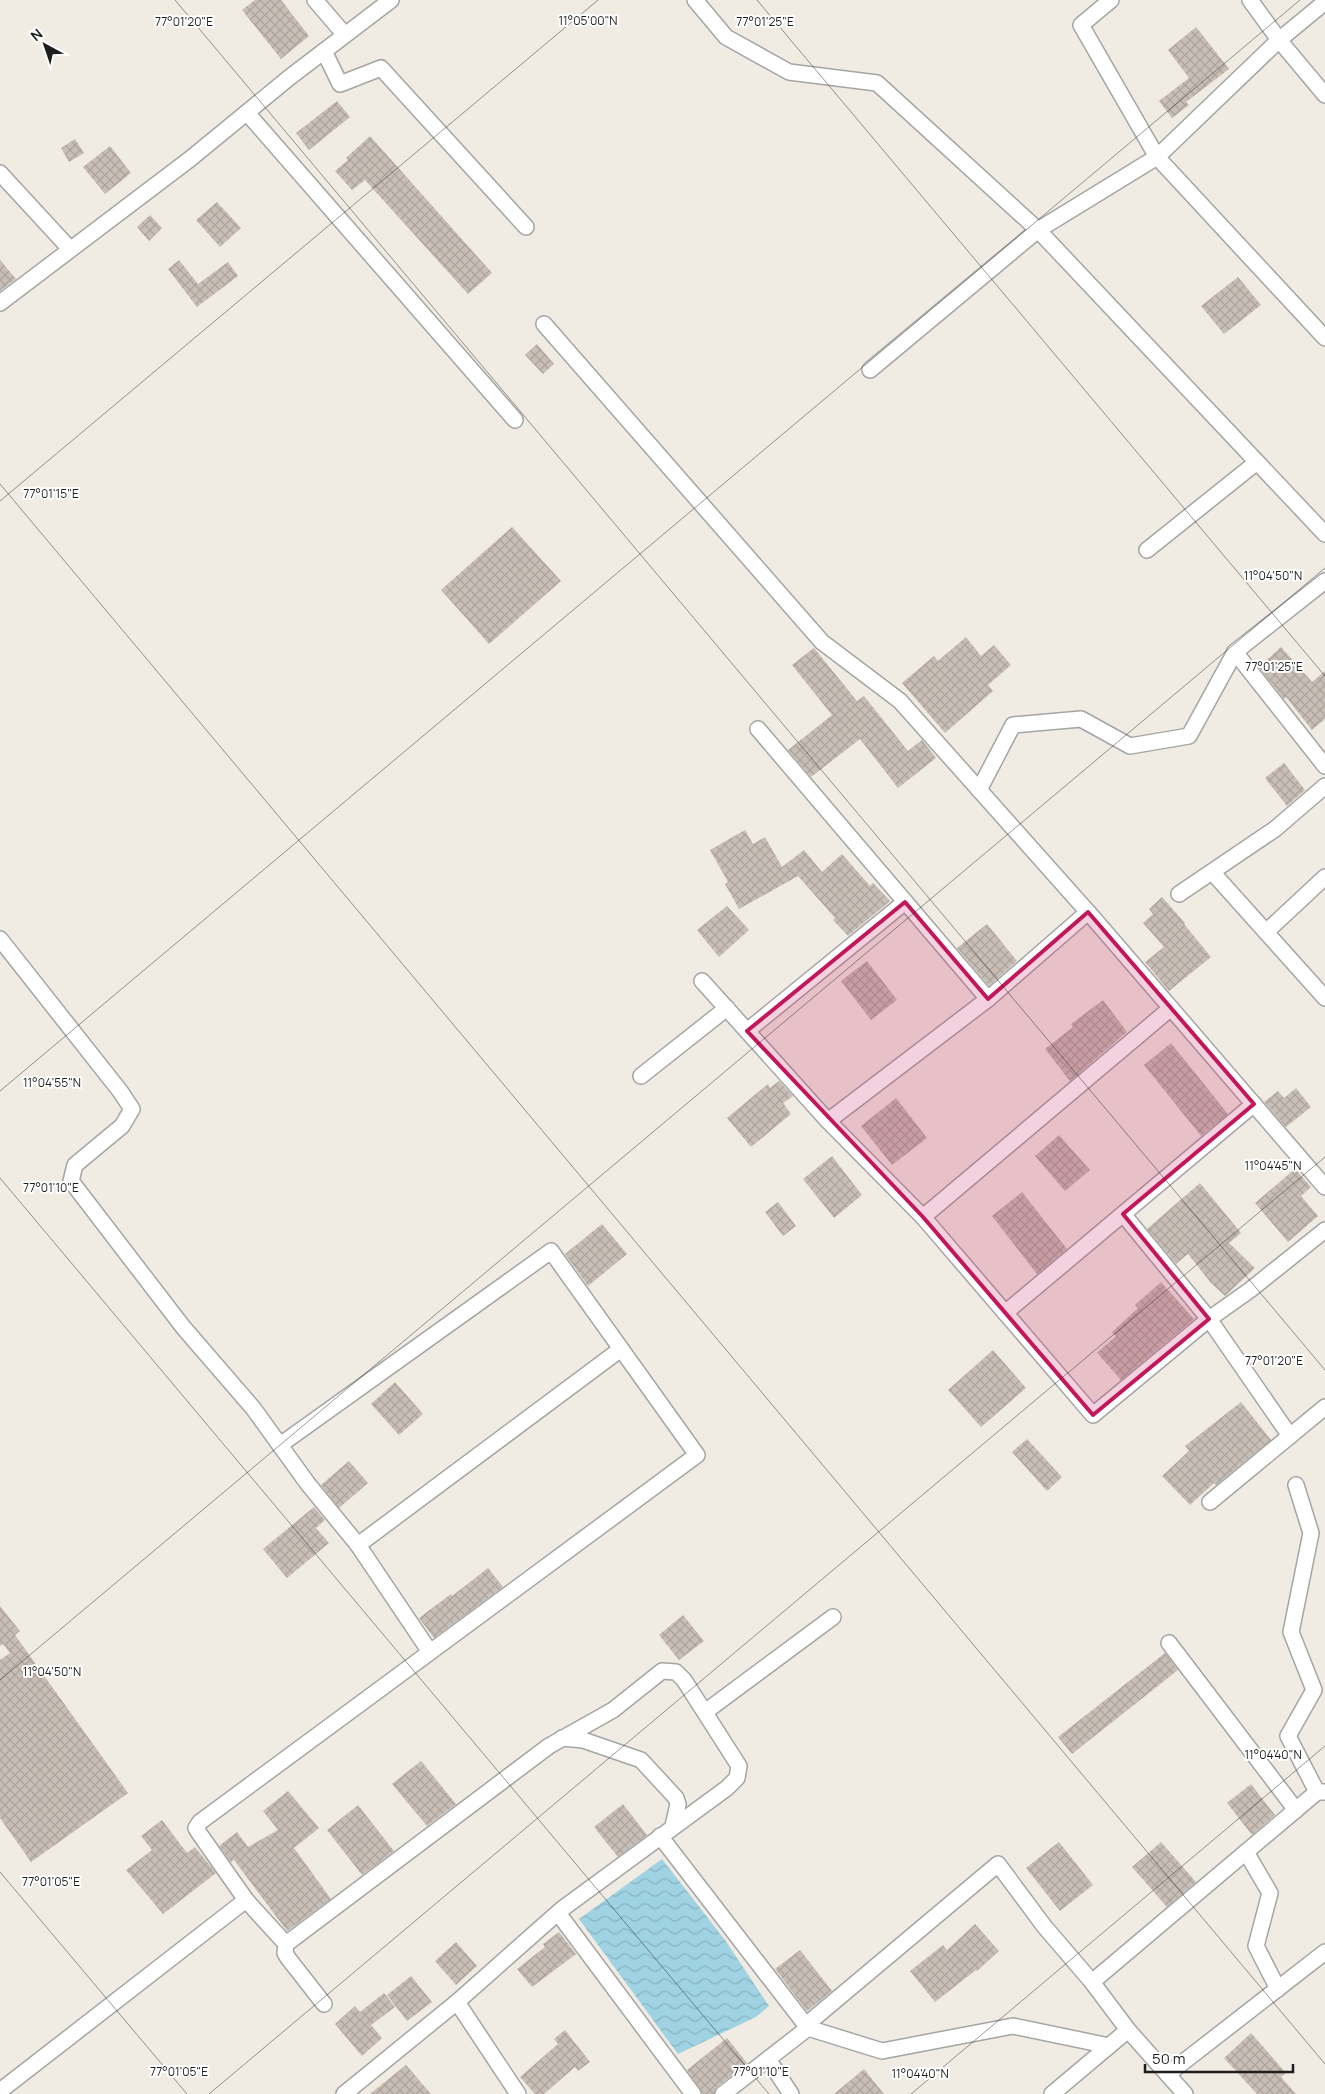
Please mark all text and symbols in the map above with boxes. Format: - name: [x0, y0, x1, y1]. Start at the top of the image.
- text: 11°05'00"N: [558, 12, 618, 29]
- text: 77°01'20"E: [155, 13, 213, 30]
- text: 77°01'25"E: [736, 13, 794, 30]
- north arrow: [20, 20, 70, 70]
- text: N: [26, 24, 46, 45]
- text: 77°01'15"E: [23, 485, 79, 502]
- text: 11°04'50"N: [1244, 567, 1302, 584]
- text: 77°01'25"E: [1245, 658, 1303, 675]
- text: 11°04'55"N: [23, 1074, 81, 1091]
- text: 11°04'45"N: [1245, 1157, 1301, 1174]
- text: 77°01'10"E: [23, 1179, 79, 1196]
- text: 77°01'20"E: [1245, 1352, 1303, 1369]
- text: 11°04'50"N: [23, 1663, 81, 1680]
- text: 11°04'40"N: [1244, 1746, 1302, 1763]
- text: 77°01'05"E: [22, 1873, 80, 1890]
- scale bar: [1145, 2042, 1292, 2074]
- text: 50 m: [1152, 2048, 1186, 2069]
- text: 77°01'05"E: [150, 2063, 208, 2080]
- text: 77°01'10"E: [733, 2063, 789, 2080]
- text: 11°04'40"N: [891, 2065, 949, 2082]

